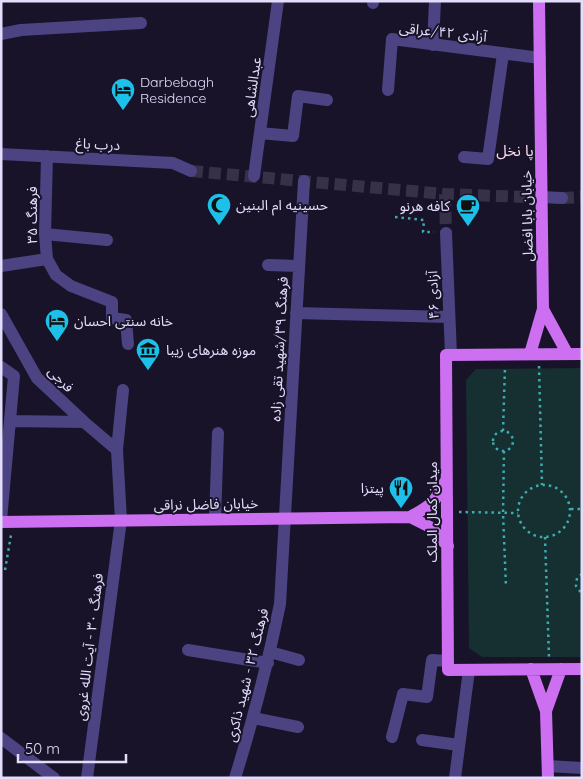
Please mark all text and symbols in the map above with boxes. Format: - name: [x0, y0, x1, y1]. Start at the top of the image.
- street label: آزادی ۴۲/عراقی: [398, 18, 489, 46]
- street label: عبدالشاهی: [239, 56, 265, 118]
- place label: Darbebagh Residence: [140, 73, 214, 107]
- hotel icon: Darbebagh Residence: [110, 77, 136, 111]
- street label: درب باغ: [75, 134, 121, 156]
- district label: پا نخل: [496, 141, 534, 161]
- street label: خیابان بابا افضل: [517, 170, 537, 262]
- street label: فرهنگ ۳۵: [23, 186, 41, 244]
- mosque icon: حسینیه ام البنین: [206, 192, 232, 226]
- cafe icon: کافه هرنو: [455, 193, 481, 227]
- place label: حسینیه ام البنین: [236, 196, 328, 216]
- place label: کافه هرنو: [400, 197, 450, 215]
- street label: آزادی ۴۶: [423, 270, 443, 320]
- street label: فرهنگ ۳۹/شهید تقی زاده: [266, 276, 292, 422]
- hotel icon: خانه سنتی احسان: [44, 308, 70, 342]
- place label: خانه سنتی احسان: [74, 312, 173, 330]
- museum icon: موزه هنرهای زیبا: [135, 337, 161, 371]
- place label: موزه هنرهای زیبا: [166, 341, 256, 359]
- street label: فرجی: [44, 362, 78, 396]
- street label: میدان کمال الملک: [423, 461, 441, 563]
- restaurant icon: پیتزا: [388, 475, 414, 509]
- place label: پیتزا: [361, 479, 384, 498]
- street label: خیابان فاضل نراقی: [154, 494, 258, 514]
- street label: فرهنگ ۳۰ - آیت الله غروی: [71, 572, 107, 722]
- street label: فرهنگ ۳۲ - شهید ذاکری: [222, 606, 272, 744]
- scale bar: [18, 732, 125, 764]
- text: 50 m: [25, 739, 60, 758]

